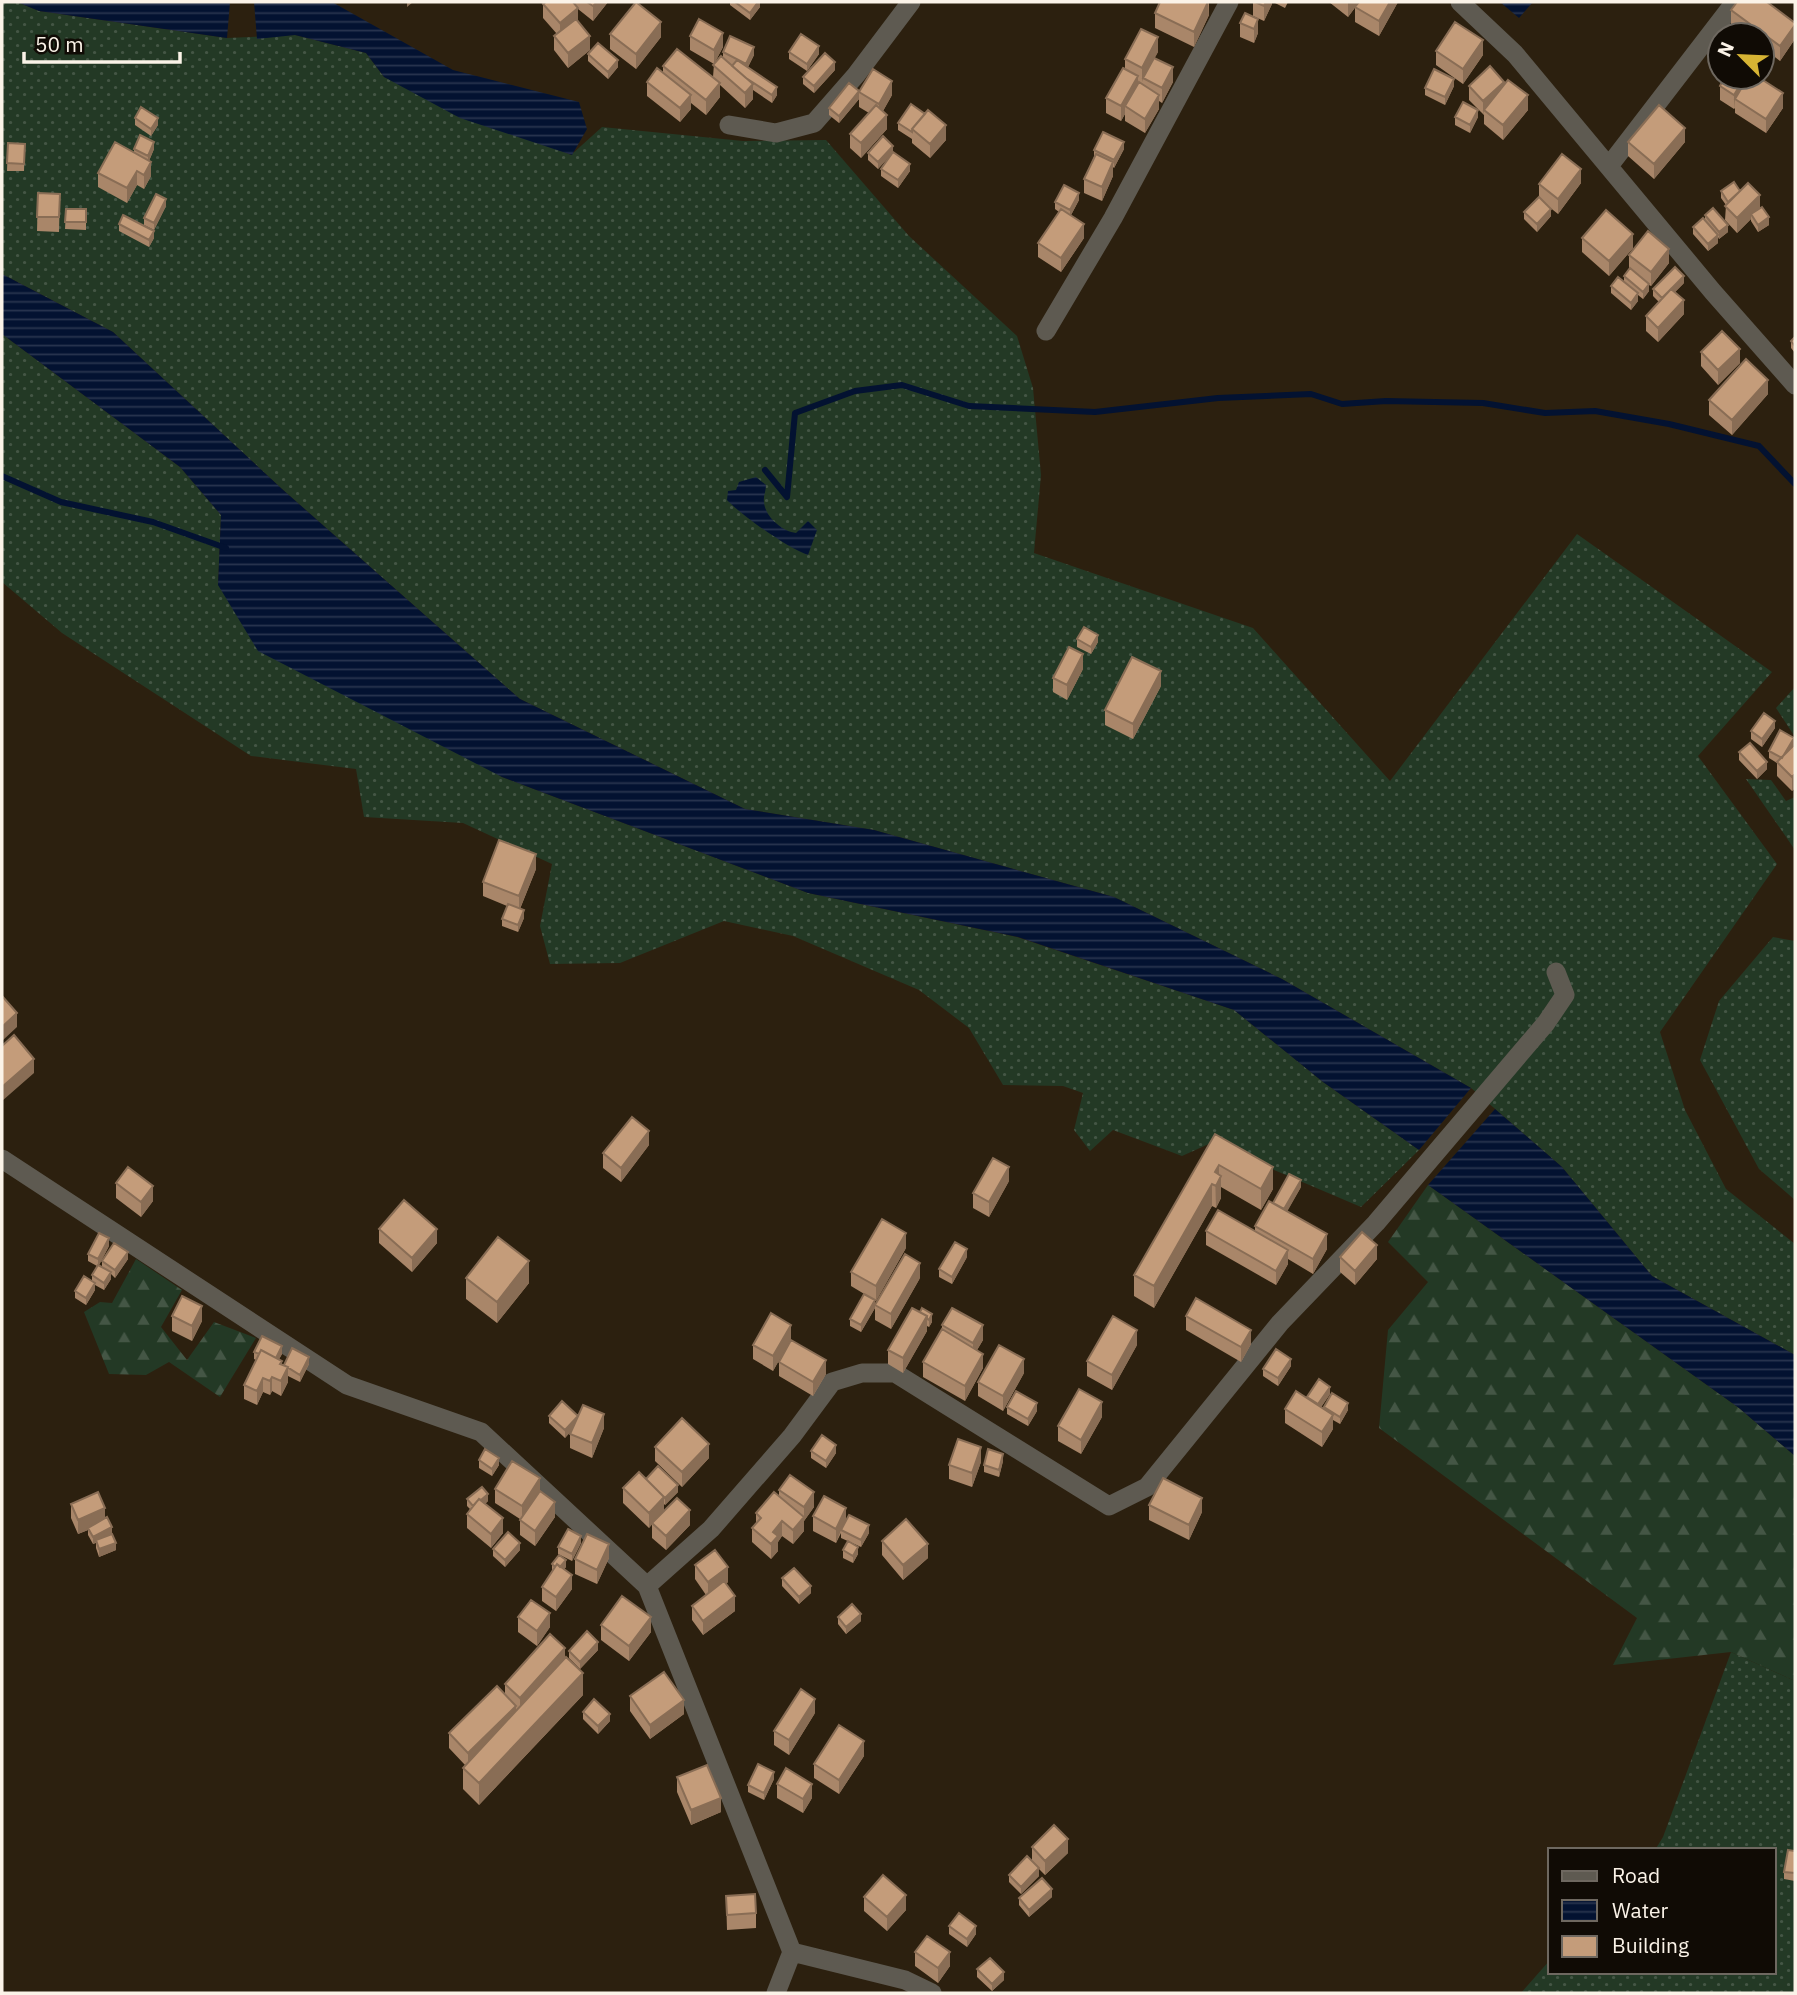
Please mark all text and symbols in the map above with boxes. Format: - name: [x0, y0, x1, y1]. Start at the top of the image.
- scale bar: [24, 21, 180, 65]
- north arrow: [1706, 21, 1776, 91]
- text: 50 m: [35, 30, 84, 58]
- text: N: [1712, 38, 1739, 60]
- legend: [1548, 1848, 1776, 1974]
- text: Road: [1612, 1861, 1660, 1889]
- text: Water: [1612, 1896, 1669, 1924]
- text: Building: [1612, 1931, 1689, 1959]

